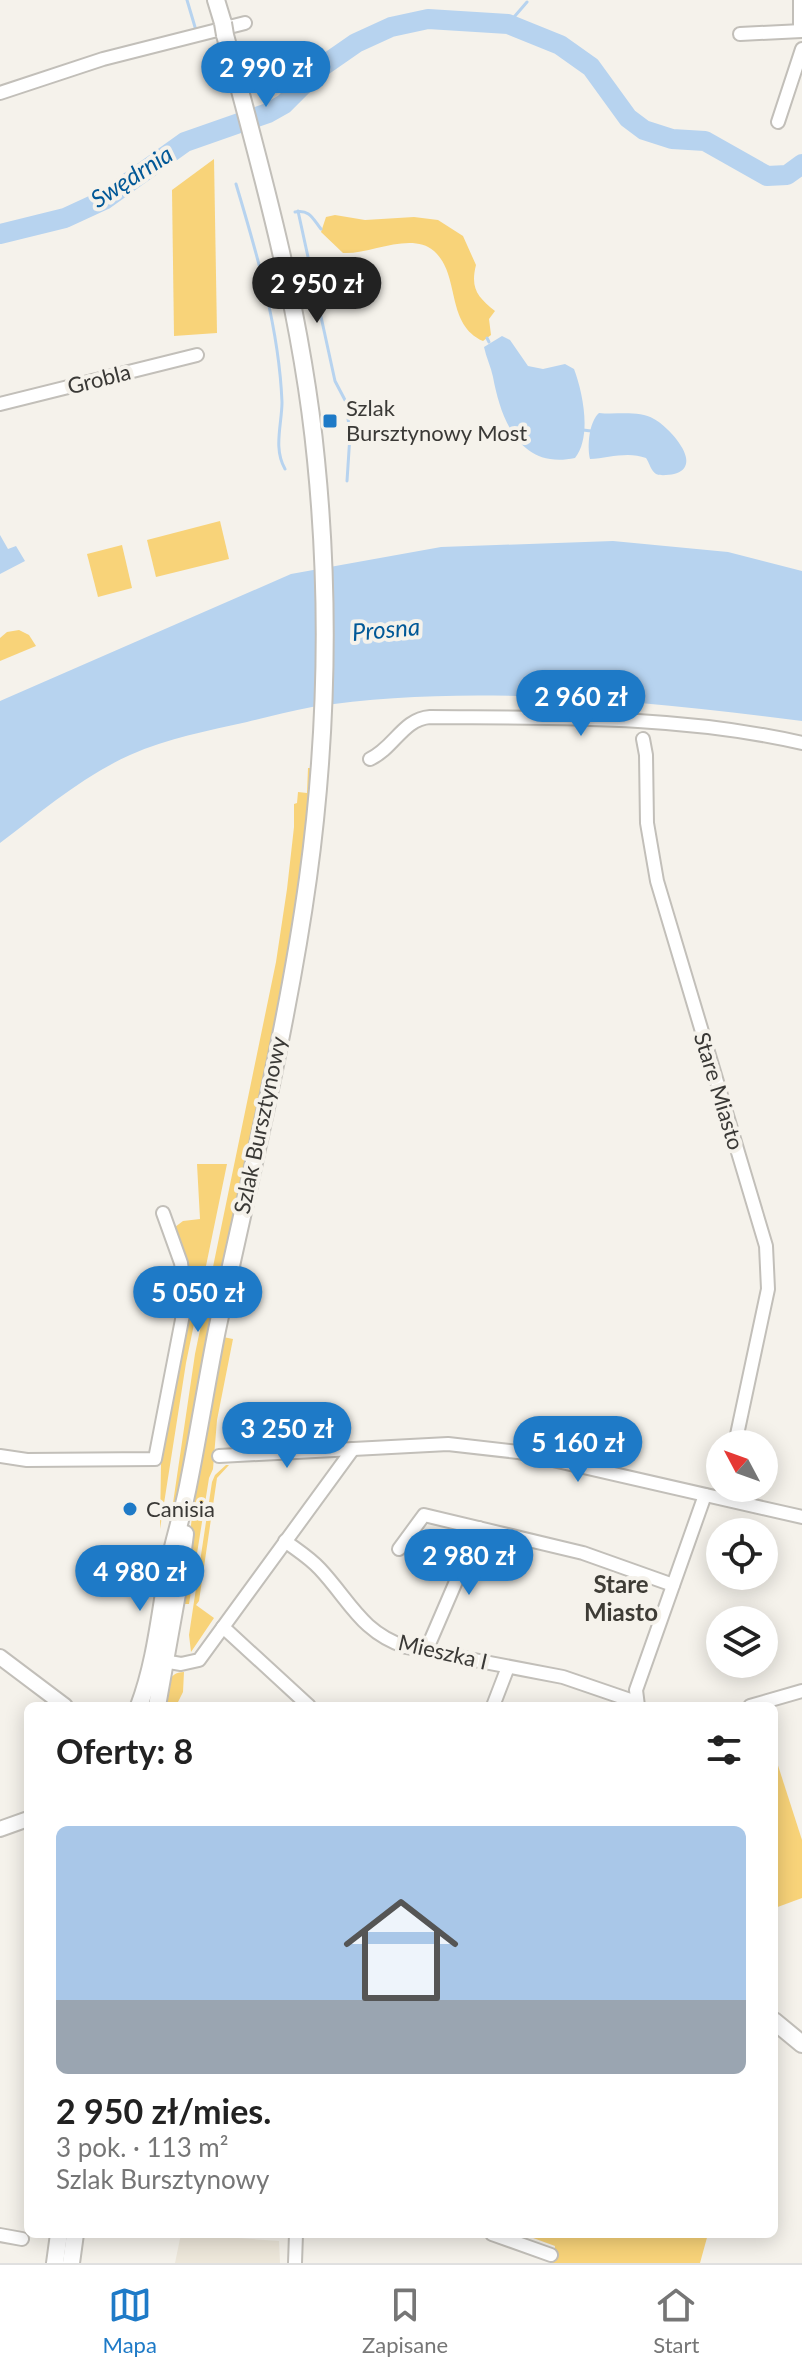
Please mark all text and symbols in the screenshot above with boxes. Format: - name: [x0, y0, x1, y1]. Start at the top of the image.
- pin: 2 990 zł: [183, 41, 349, 109]
- text: 2 990 zł: [219, 51, 313, 83]
- water label: Swędrnia: [85, 139, 178, 213]
- pin: 2 950 zł: [234, 257, 400, 325]
- text: 2 950 zł: [270, 267, 364, 299]
- street label: Grobla: [64, 358, 133, 399]
- place label: Szlak Bursztynowy Most: [346, 394, 527, 446]
- marker: Szlak Bursztynowy Most: [321, 412, 339, 430]
- water label: Prosna: [351, 611, 421, 646]
- pin: 2 960 zł: [498, 670, 664, 738]
- text: 2 960 zł: [534, 680, 628, 712]
- street label: Stare Miasto: [689, 1029, 750, 1153]
- street label: Szlak Bursztynowy: [228, 1033, 292, 1216]
- pin: 5 050 zł: [115, 1266, 281, 1334]
- text: 5 050 zł: [151, 1276, 245, 1308]
- pin: 3 250 zł: [204, 1402, 370, 1470]
- text: 3 250 zł: [240, 1412, 334, 1444]
- pin: 5 160 zł: [495, 1416, 661, 1484]
- text: 5 160 zł: [531, 1426, 625, 1458]
- north arrow: [706, 1430, 778, 1502]
- map controls: [706, 1430, 778, 1678]
- place label: Canisia: [146, 1495, 215, 1522]
- marker: Canisia: [121, 1500, 139, 1518]
- button: locate: [706, 1518, 778, 1590]
- pin: 2 980 zł: [386, 1529, 552, 1597]
- text: 2 980 zł: [422, 1539, 516, 1571]
- pin: 4 980 zł: [57, 1545, 223, 1613]
- text: 4 980 zł: [93, 1555, 187, 1587]
- district label: Stare Miasto: [584, 1569, 658, 1626]
- button: layers: [706, 1606, 778, 1678]
- street label: Mieszka I: [396, 1628, 490, 1675]
- icon: filters: [702, 1728, 746, 1772]
- text: Oferty: 8: [56, 1730, 193, 1771]
- icon: home: [329, 1878, 473, 2022]
- text: 2 950 zł/mies.: [56, 2090, 271, 2131]
- text: 3 pok. · 113 m²: [56, 2131, 228, 2163]
- text: Szlak Bursztynowy: [56, 2163, 269, 2195]
- tab: Mapa: [103, 2283, 157, 2358]
- tab: Zapisane: [362, 2283, 448, 2358]
- tab: Start: [653, 2283, 699, 2358]

